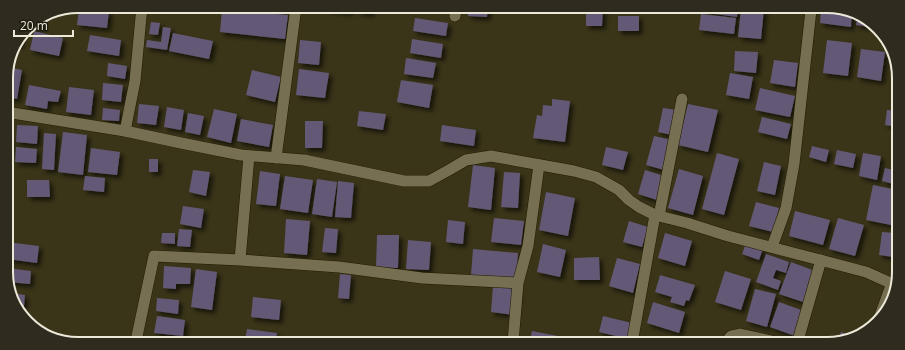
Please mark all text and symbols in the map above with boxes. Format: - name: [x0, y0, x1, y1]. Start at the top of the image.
- scale bar: [14, 12, 73, 38]
- text: 20 m: [20, 17, 48, 34]

